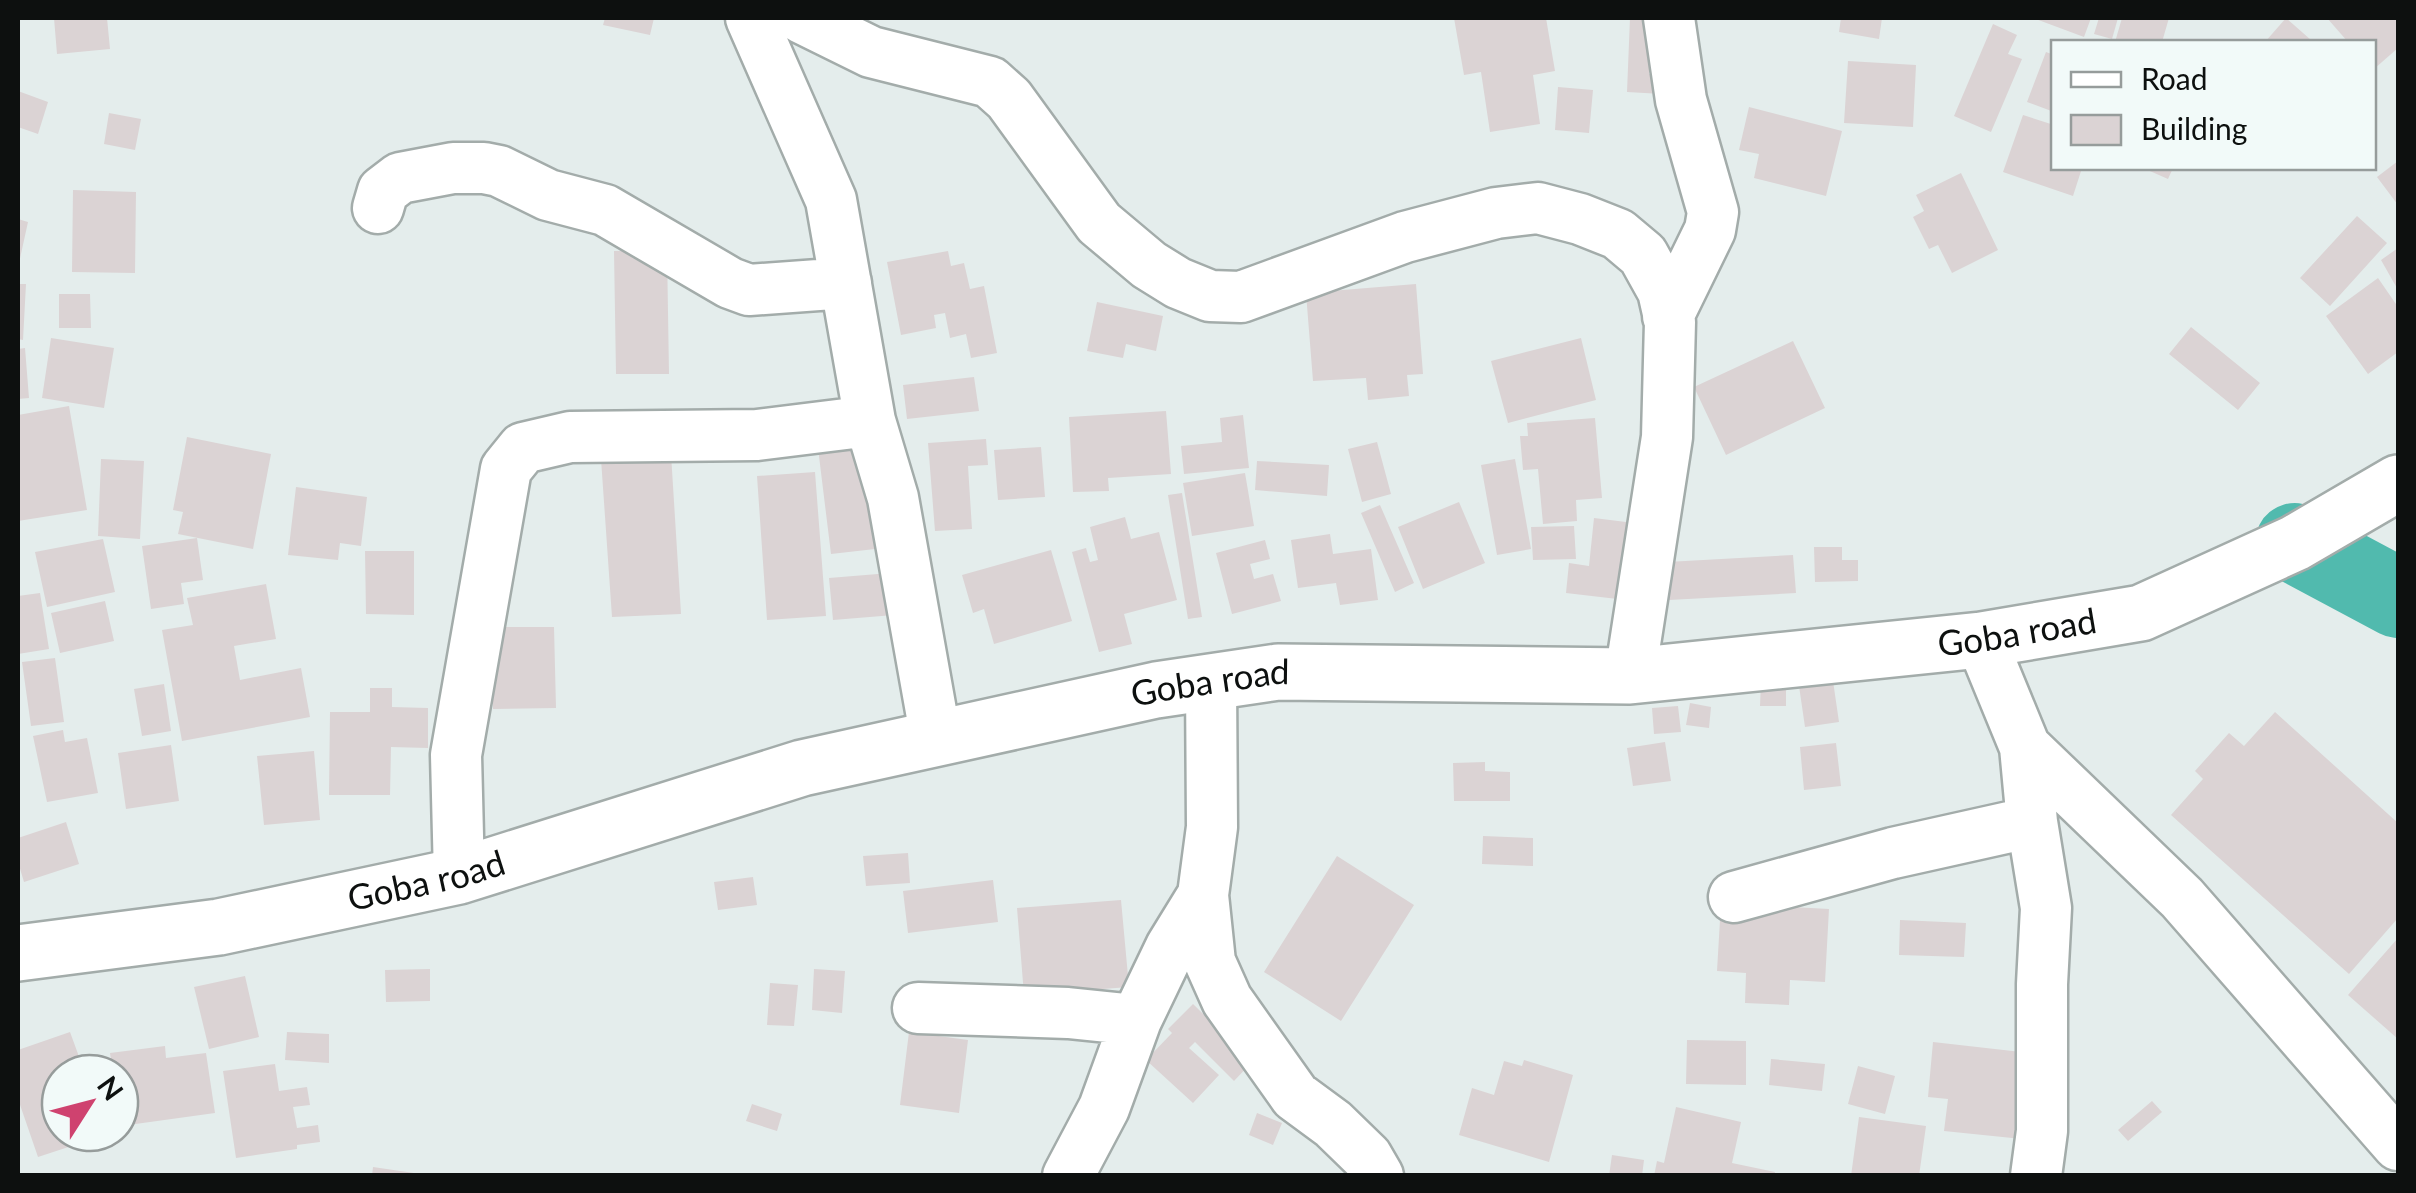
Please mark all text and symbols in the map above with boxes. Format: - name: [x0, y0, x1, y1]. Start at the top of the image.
- legend: [2051, 40, 2376, 170]
- text: Road: [2141, 60, 2208, 96]
- text: Building: [2141, 110, 2247, 146]
- street label: Goba road: [1936, 598, 2099, 663]
- street label: Goba road: [1126, 649, 1290, 714]
- street label: Goba road: [344, 840, 510, 918]
- north arrow: [40, 1053, 140, 1153]
- text: N: [91, 1069, 131, 1106]

